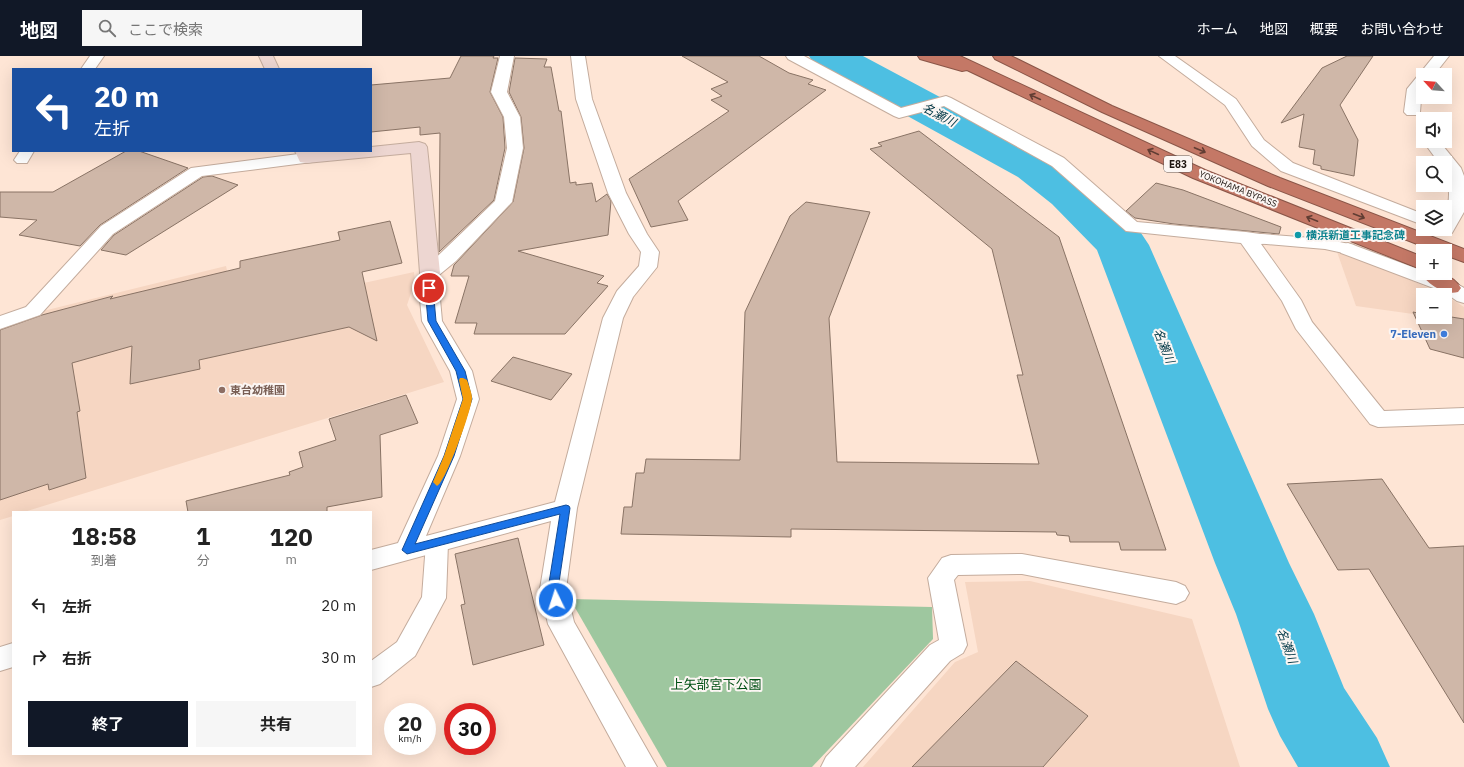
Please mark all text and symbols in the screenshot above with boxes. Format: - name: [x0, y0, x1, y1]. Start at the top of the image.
- search box: [82, 10, 362, 46]
- icon: search: [96, 17, 118, 39]
- text: 地図: [20, 18, 58, 42]
- text: ここで検索: [128, 20, 203, 39]
- text: ホーム: [1196, 20, 1238, 38]
- text: 地図: [1260, 20, 1288, 38]
- text: 概要: [1310, 20, 1338, 38]
- text: お問い合わせ: [1360, 20, 1444, 38]
- north arrow: [1416, 68, 1452, 104]
- map controls: [1416, 68, 1452, 324]
- text: 20 m: [94, 78, 159, 115]
- icon: left: [28, 84, 80, 136]
- one-way arrow: [1030, 93, 1042, 100]
- water label: 名瀬川: [920, 99, 960, 131]
- button: sound: [1416, 112, 1452, 148]
- text: 左折: [94, 117, 130, 140]
- one-way arrow: [1194, 147, 1206, 154]
- one-way arrow: [1148, 148, 1160, 155]
- road number: E83: [1164, 156, 1192, 172]
- button: search: [1416, 156, 1452, 192]
- street label: YOKOHAMA BYPASS: [1198, 168, 1279, 209]
- button: layers: [1416, 200, 1452, 236]
- one-way arrow: [1353, 212, 1365, 220]
- one-way arrow: [1306, 215, 1318, 223]
- place label: 横浜新道工事記念碑: [1306, 228, 1405, 242]
- marker: 横浜新道工事記念碑: [1293, 230, 1303, 240]
- button: +: [1416, 244, 1452, 280]
- pin: [412, 271, 446, 305]
- icon: arrive: [418, 277, 440, 299]
- button: −: [1416, 288, 1452, 324]
- water label: 名瀬川: [1151, 326, 1179, 367]
- place label: 7-Eleven: [1390, 327, 1436, 341]
- marker: 7-Eleven: [1439, 329, 1449, 339]
- place label: 東台幼稚園: [230, 383, 285, 397]
- marker: 東台幼稚園: [217, 385, 227, 395]
- text: 18:58: [71, 520, 137, 552]
- text: 1: [196, 520, 210, 552]
- text: 120: [270, 521, 313, 553]
- text: m: [285, 551, 297, 568]
- text: 到着: [91, 552, 117, 569]
- text: 分: [197, 552, 210, 569]
- position arrow: [535, 579, 577, 621]
- icon: left: [28, 594, 50, 616]
- text: 20 m: [321, 596, 356, 615]
- text: 左折: [62, 597, 92, 616]
- water label: 名瀬川: [1274, 626, 1301, 667]
- icon: right: [28, 646, 50, 668]
- text: 30 m: [321, 648, 356, 667]
- text: 右折: [62, 649, 92, 668]
- park label: 上矢部宮下公園: [670, 676, 762, 693]
- button: 終了: [28, 701, 188, 747]
- button: 共有: [196, 701, 356, 747]
- speed limit sign: 30: [444, 703, 496, 755]
- text: 20: [398, 710, 422, 737]
- text: km/h: [398, 732, 422, 745]

